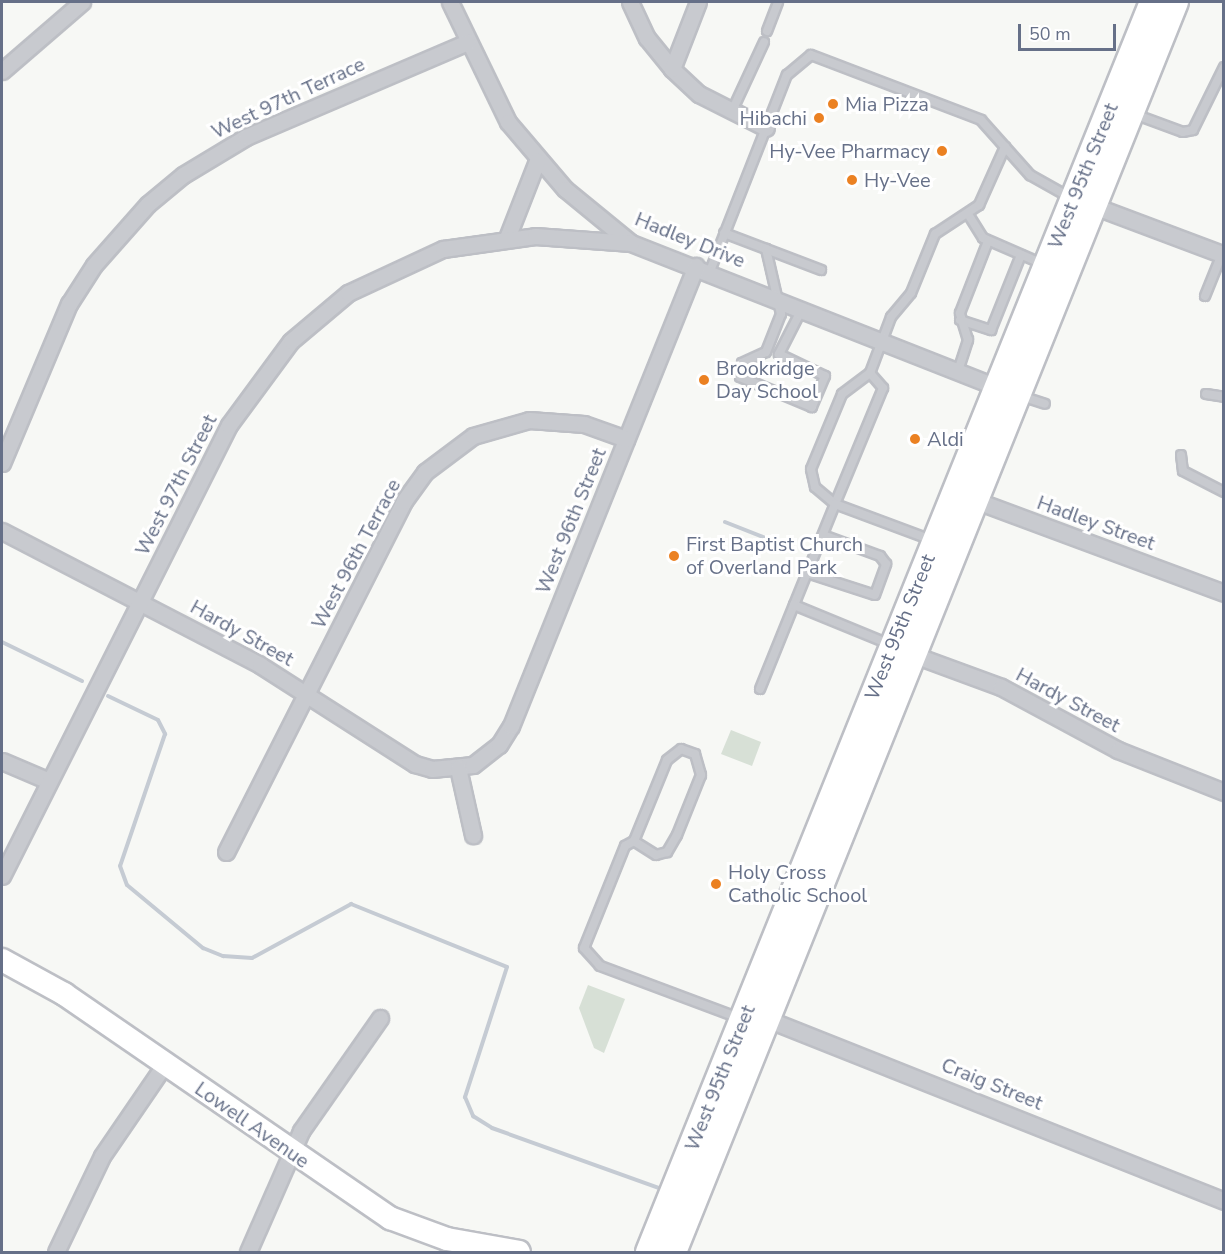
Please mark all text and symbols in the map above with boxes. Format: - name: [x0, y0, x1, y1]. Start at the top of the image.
- scale bar: [1021, 12, 1118, 50]
- text: 50 m: [1029, 22, 1071, 46]
- street label: West 97th Terrace: [208, 52, 368, 144]
- place label: Mia Pizza: [845, 92, 929, 116]
- marker: Mia Pizza: [826, 97, 840, 111]
- street label: West 95th Street: [1043, 100, 1123, 252]
- place label: Hibachi: [740, 106, 807, 130]
- marker: Hibachi: [812, 111, 826, 125]
- place label: Hy-Vee Pharmacy: [769, 139, 930, 163]
- marker: Hy-Vee Pharmacy: [935, 144, 949, 158]
- place label: Hy-Vee: [864, 168, 931, 192]
- marker: Hy-Vee: [845, 173, 859, 187]
- street label: Hadley Drive: [631, 207, 749, 273]
- place label: Brookridge Day School: [716, 356, 818, 403]
- marker: Brookridge Day School: [697, 373, 711, 387]
- street label: West 97th Street: [130, 410, 222, 560]
- place label: Aldi: [927, 427, 964, 451]
- marker: Aldi: [908, 432, 922, 446]
- street label: West 96th Street: [531, 445, 611, 597]
- street label: West 96th Terrace: [306, 475, 406, 633]
- street label: Hadley Street: [1034, 491, 1158, 555]
- place label: First Baptist Church of Overland Park: [686, 532, 863, 579]
- marker: First Baptist Church of Overland Park: [667, 549, 681, 563]
- street label: West 95th Street: [860, 551, 940, 703]
- street label: Hardy Street: [186, 595, 298, 671]
- street label: Hardy Street: [1012, 663, 1124, 737]
- place label: Holy Cross Catholic School: [728, 861, 867, 908]
- marker: Holy Cross Catholic School: [709, 877, 723, 891]
- street label: West 95th Street: [680, 1002, 760, 1154]
- street label: Craig Street: [938, 1053, 1046, 1115]
- street label: Lowell Avenue: [190, 1077, 314, 1173]

